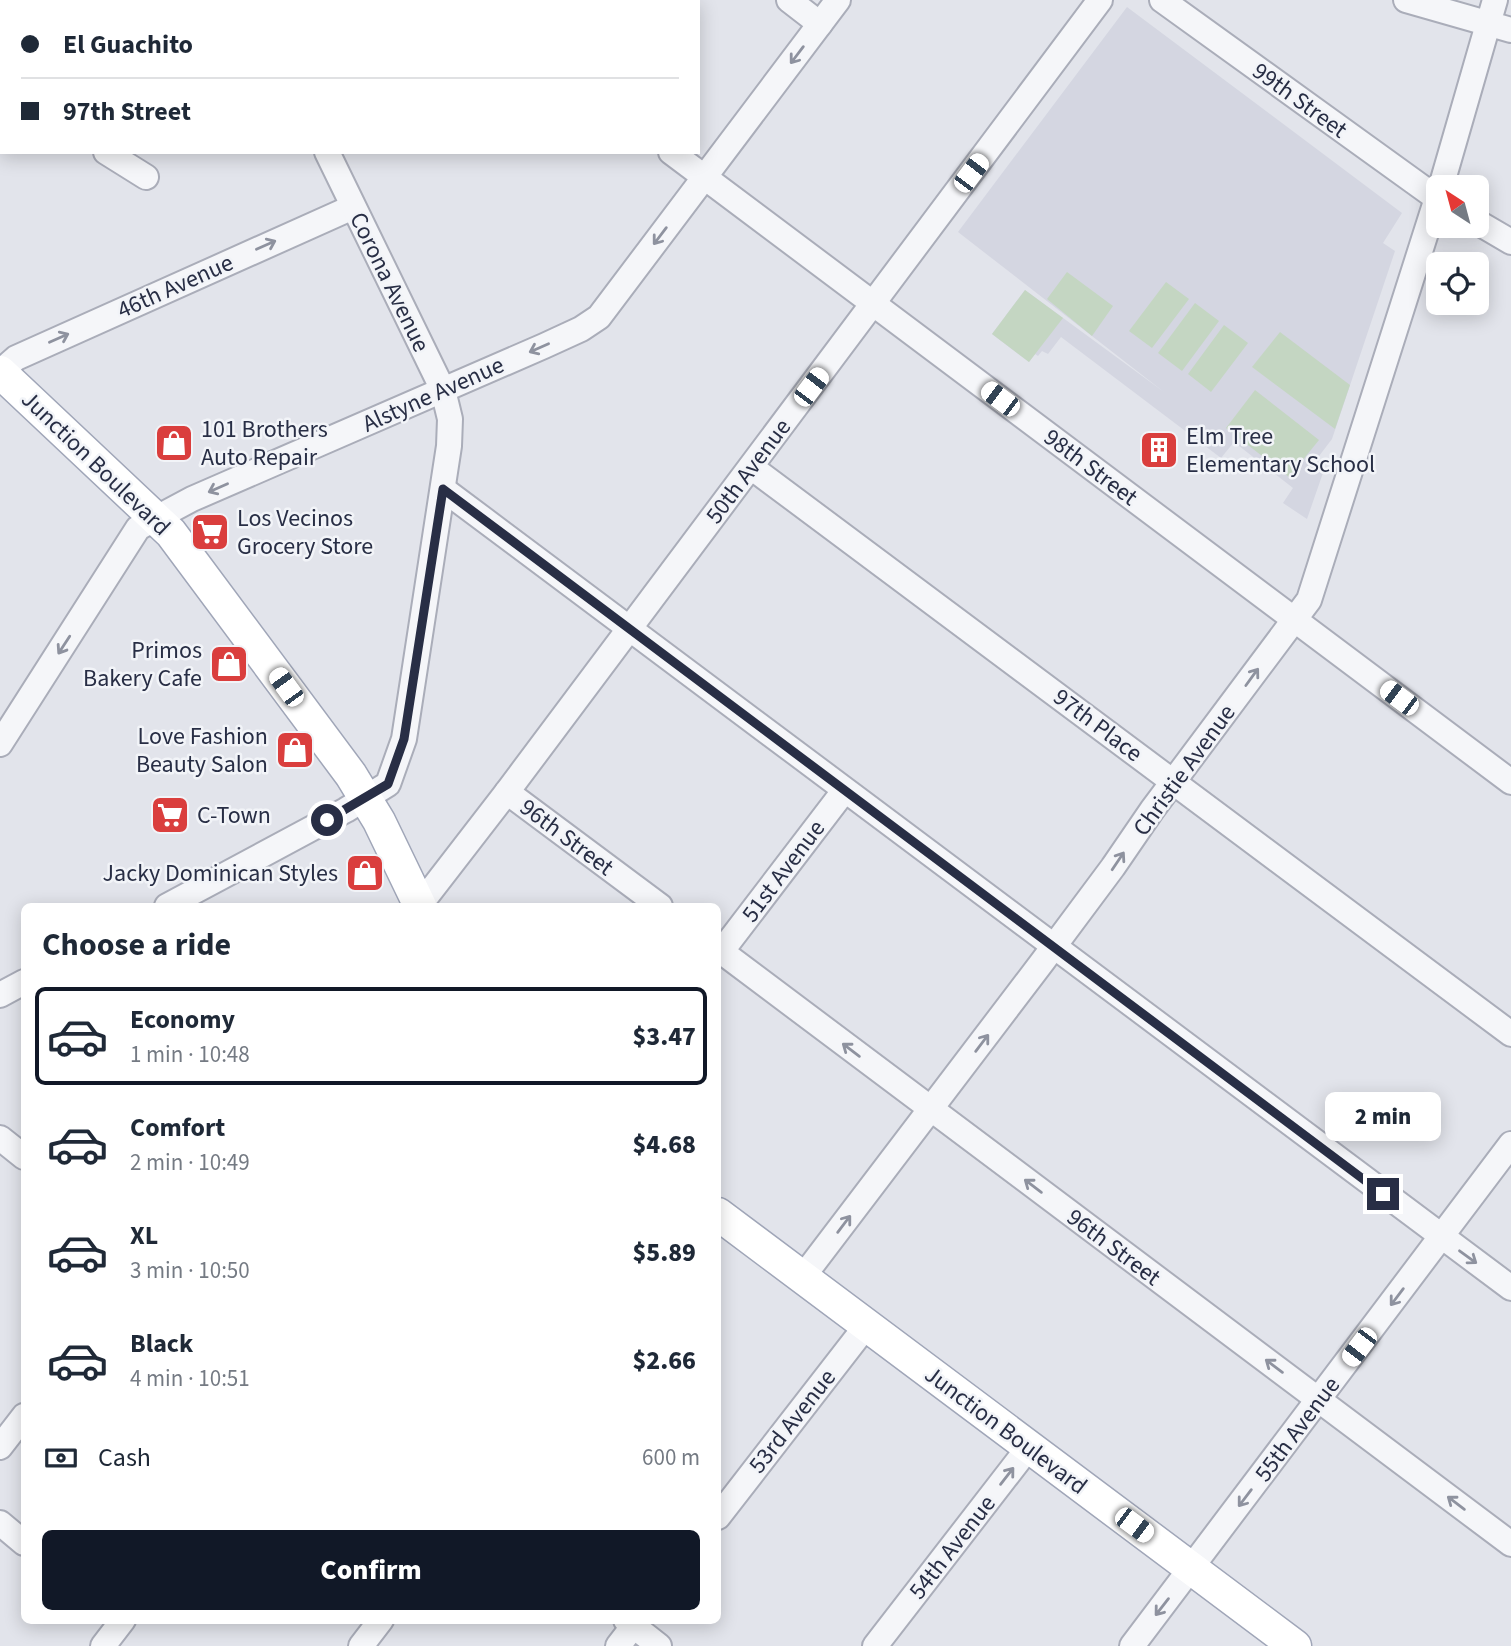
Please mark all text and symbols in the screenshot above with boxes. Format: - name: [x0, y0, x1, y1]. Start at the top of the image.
- text: El Guachito: [63, 26, 193, 63]
- one-way arrow: [790, 45, 805, 64]
- street label: 99th Street: [1245, 54, 1354, 147]
- text: 97th Street: [63, 93, 191, 130]
- car: [950, 150, 993, 196]
- north arrow: [1426, 175, 1489, 238]
- map controls: [1426, 175, 1489, 315]
- street label: Corona Avenue: [341, 206, 439, 358]
- one-way arrow: [653, 226, 668, 245]
- one-way arrow: [255, 238, 277, 251]
- street label: 46th Avenue: [112, 245, 239, 328]
- button: locate: [1426, 252, 1489, 315]
- one-way arrow: [48, 331, 69, 344]
- one-way arrow: [528, 342, 550, 355]
- street label: Alstyne Avenue: [357, 348, 510, 441]
- car: [790, 364, 833, 410]
- car: [977, 378, 1024, 420]
- street label: Junction Boulevard: [13, 383, 178, 544]
- street label: 50th Avenue: [697, 411, 800, 531]
- place label: 101 Brothers Auto Repair: [201, 412, 328, 475]
- place label: Elm Tree Elementary School: [1186, 419, 1375, 482]
- street label: 98th Street: [1036, 420, 1145, 514]
- shop icon: 101 Brothers Auto Repair: [153, 422, 195, 464]
- building icon: Elm Tree Elementary School: [1138, 429, 1180, 471]
- one-way arrow: [207, 482, 229, 495]
- place label: Los Vecinos Grocery Store: [237, 501, 373, 564]
- supermarket icon: Los Vecinos Grocery Store: [189, 511, 231, 553]
- place label: Primos Bakery Cafe: [83, 633, 202, 696]
- one-way arrow: [56, 634, 70, 654]
- shop icon: Primos Bakery Cafe: [208, 643, 250, 685]
- car: [266, 664, 307, 710]
- one-way arrow: [1244, 668, 1259, 687]
- car: [1376, 677, 1423, 719]
- street label: 97th Place: [1046, 680, 1150, 771]
- street label: Christie Avenue: [1125, 697, 1244, 843]
- place label: Love Fashion Beauty Salon: [136, 719, 268, 782]
- shop icon: Love Fashion Beauty Salon: [274, 729, 316, 771]
- street label: 96th Street: [512, 790, 621, 884]
- supermarket icon: C-Town: [149, 794, 191, 836]
- place label: C-Town: [197, 798, 271, 833]
- route start: [311, 804, 343, 836]
- street label: 51st Avenue: [733, 813, 834, 930]
- shop icon: Jacky Dominican Styles: [344, 852, 386, 894]
- one-way arrow: [1111, 852, 1125, 871]
- place label: Jacky Dominican Styles: [103, 856, 338, 891]
- text: Choose a ride: [42, 922, 231, 968]
- text: Economy: [130, 1001, 235, 1038]
- icon: car: [46, 1005, 109, 1068]
- text: $3.47: [632, 1018, 696, 1055]
- one-way arrow: [974, 1034, 989, 1053]
- text: 1 min · 10:48: [130, 1038, 250, 1071]
- one-way arrow: [842, 1042, 861, 1057]
- callout: 2 min: [1325, 1092, 1441, 1142]
- text: 2 min: [1355, 1100, 1411, 1133]
- text: Comfort: [130, 1109, 225, 1146]
- icon: car: [46, 1113, 109, 1176]
- text: $4.68: [632, 1126, 696, 1163]
- text: 2 min · 10:49: [130, 1146, 250, 1179]
- route end: [1367, 1178, 1399, 1210]
- one-way arrow: [1024, 1179, 1043, 1194]
- street label: 96th Street: [1059, 1200, 1168, 1294]
- one-way arrow: [836, 1215, 851, 1234]
- text: XL: [130, 1217, 158, 1254]
- icon: car: [46, 1221, 109, 1284]
- text: $5.89: [632, 1234, 696, 1271]
- one-way arrow: [1458, 1250, 1477, 1264]
- text: 3 min · 10:50: [130, 1254, 250, 1287]
- one-way arrow: [1389, 1287, 1404, 1305]
- car: [1338, 1324, 1381, 1370]
- text: Black: [130, 1325, 193, 1362]
- icon: car: [46, 1329, 109, 1392]
- text: $2.66: [632, 1342, 696, 1379]
- street label: Junction Boulevard: [917, 1357, 1094, 1503]
- one-way arrow: [1266, 1359, 1284, 1374]
- text: 4 min · 10:51: [130, 1362, 250, 1395]
- street label: 53rd Avenue: [740, 1362, 844, 1481]
- street label: 55th Avenue: [1246, 1369, 1349, 1489]
- icon: cash: [42, 1439, 80, 1477]
- text: Cash: [98, 1439, 151, 1476]
- text: 600 m: [642, 1441, 700, 1474]
- one-way arrow: [999, 1467, 1014, 1485]
- street label: 54th Avenue: [900, 1488, 1004, 1607]
- one-way arrow: [1238, 1488, 1253, 1507]
- one-way arrow: [1447, 1496, 1466, 1511]
- car: [1111, 1504, 1158, 1546]
- button: Confirm: [42, 1530, 700, 1610]
- one-way arrow: [1154, 1597, 1169, 1616]

